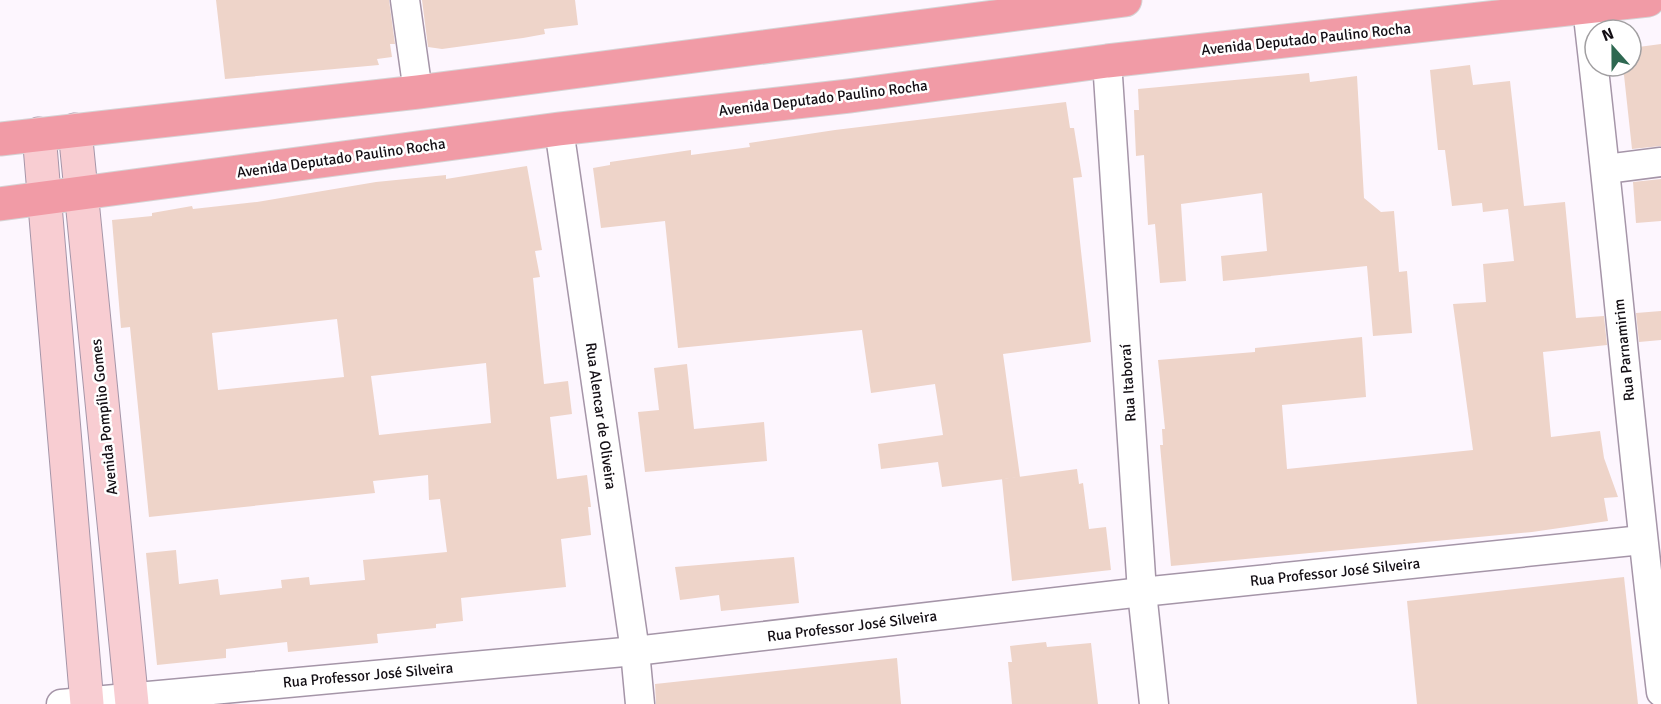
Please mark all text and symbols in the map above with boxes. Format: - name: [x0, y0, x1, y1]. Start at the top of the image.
- north arrow: [1583, 18, 1643, 78]
- street label: Avenida Deputado Paulino Rocha: [1200, 19, 1412, 59]
- text: N: [1599, 24, 1617, 46]
- street label: Avenida Deputado Paulino Rocha: [717, 76, 929, 120]
- street label: Avenida Deputado Paulino Rocha: [236, 134, 446, 182]
- street label: Rua Parnamirim: [1610, 298, 1638, 402]
- street label: Avenida Pompílio Gomes: [87, 338, 121, 496]
- street label: Rua Alencar de Oliveira: [582, 341, 620, 491]
- street label: Rua Itaboraí: [1116, 344, 1140, 422]
- street label: Rua Professor José Silveira: [1249, 554, 1421, 590]
- street label: Rua Professor José Silveira: [766, 607, 938, 645]
- street label: Rua Professor José Silveira: [282, 659, 454, 691]

